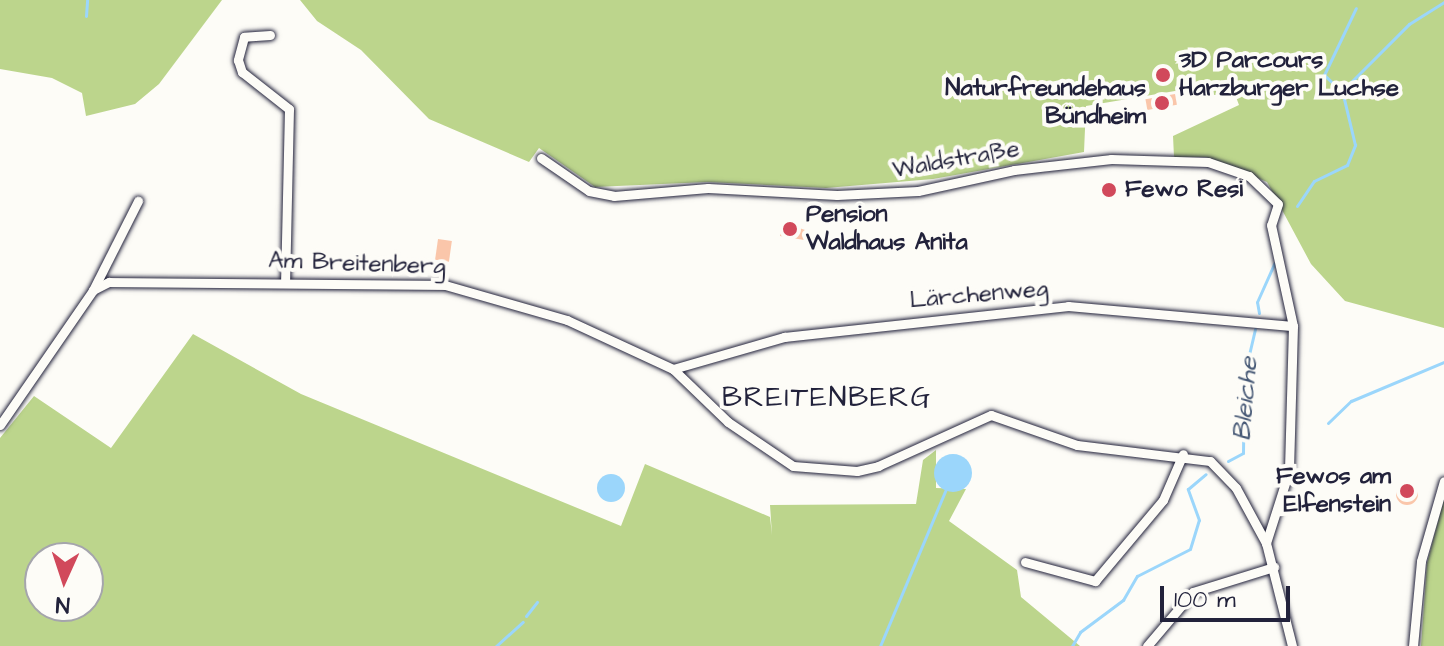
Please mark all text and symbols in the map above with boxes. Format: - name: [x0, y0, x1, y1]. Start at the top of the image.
- place label: 3D Parcours Harzburger Luchse: [1179, 47, 1399, 103]
- marker: 3D Parcours Harzburger Luchse: [1154, 66, 1172, 84]
- place label: Naturfreundehaus Bündheim: [945, 75, 1146, 131]
- marker: Naturfreundehaus Bündheim: [1153, 94, 1171, 112]
- street label: Waldstraße: [890, 135, 1022, 185]
- place label: Fewo Resi: [1125, 176, 1243, 204]
- marker: Fewo Resi: [1100, 181, 1118, 199]
- place label: Pension Waldhaus Anita: [806, 201, 968, 257]
- marker: Pension Waldhaus Anita: [781, 220, 799, 238]
- street label: Am Breitenberg: [268, 247, 446, 281]
- street label: Lärchenweg: [909, 275, 1049, 315]
- water label: Bleiche: [1227, 356, 1265, 442]
- district label: BREITENBERG: [722, 381, 932, 415]
- place label: Fewos am Elfenstein: [1276, 463, 1391, 519]
- marker: Fewos am Elfenstein: [1398, 482, 1416, 500]
- north arrow: [24, 542, 104, 622]
- scale bar: [1164, 570, 1294, 620]
- text: 100 m: [1174, 583, 1236, 617]
- text: N: [55, 589, 71, 620]

